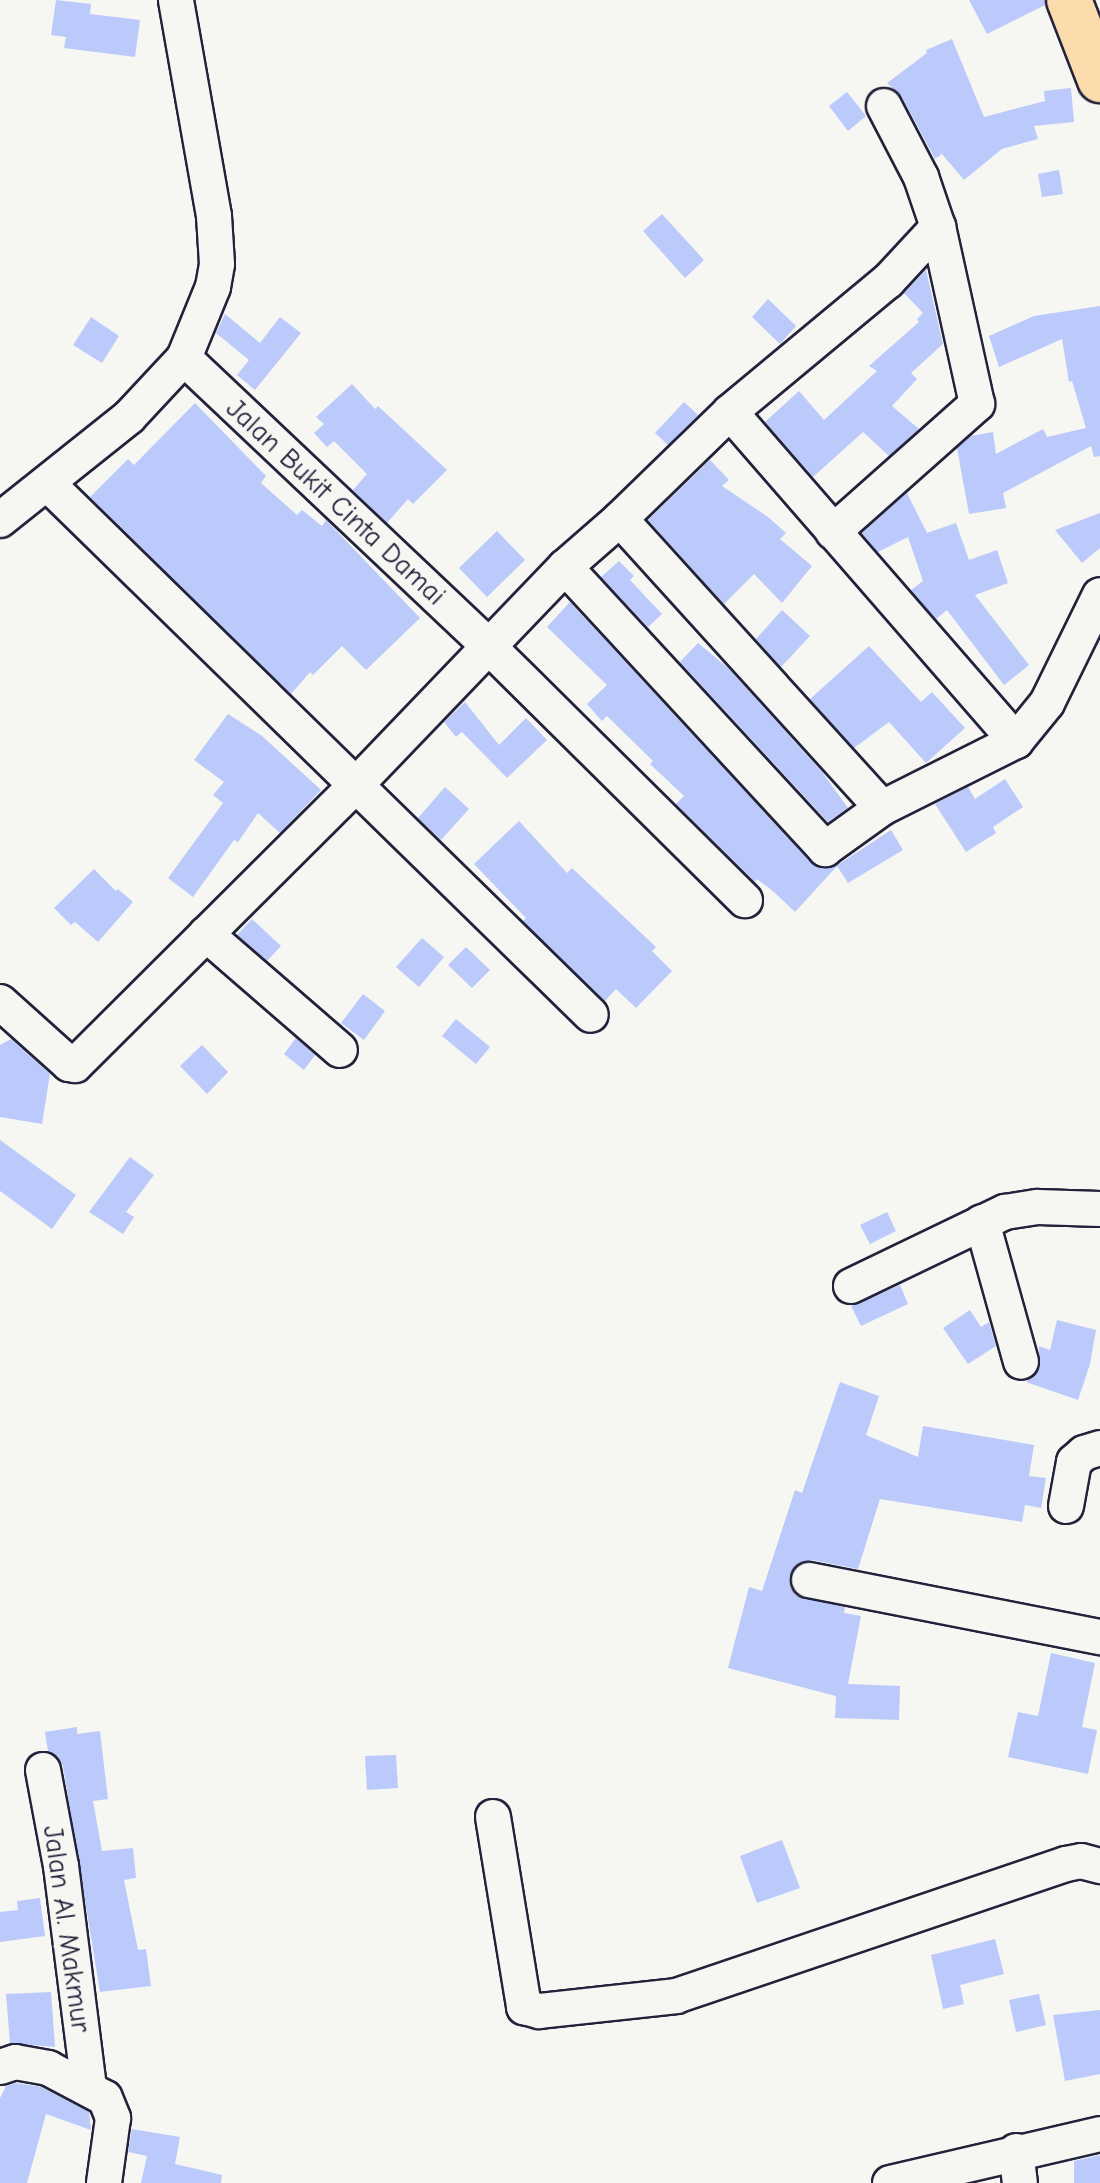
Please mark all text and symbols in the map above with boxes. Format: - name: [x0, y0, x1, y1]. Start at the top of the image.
- street label: Jalan Bukit Cinta Damai: [219, 392, 453, 612]
- street label: Jalan Al. Makmur: [36, 1823, 98, 2035]

